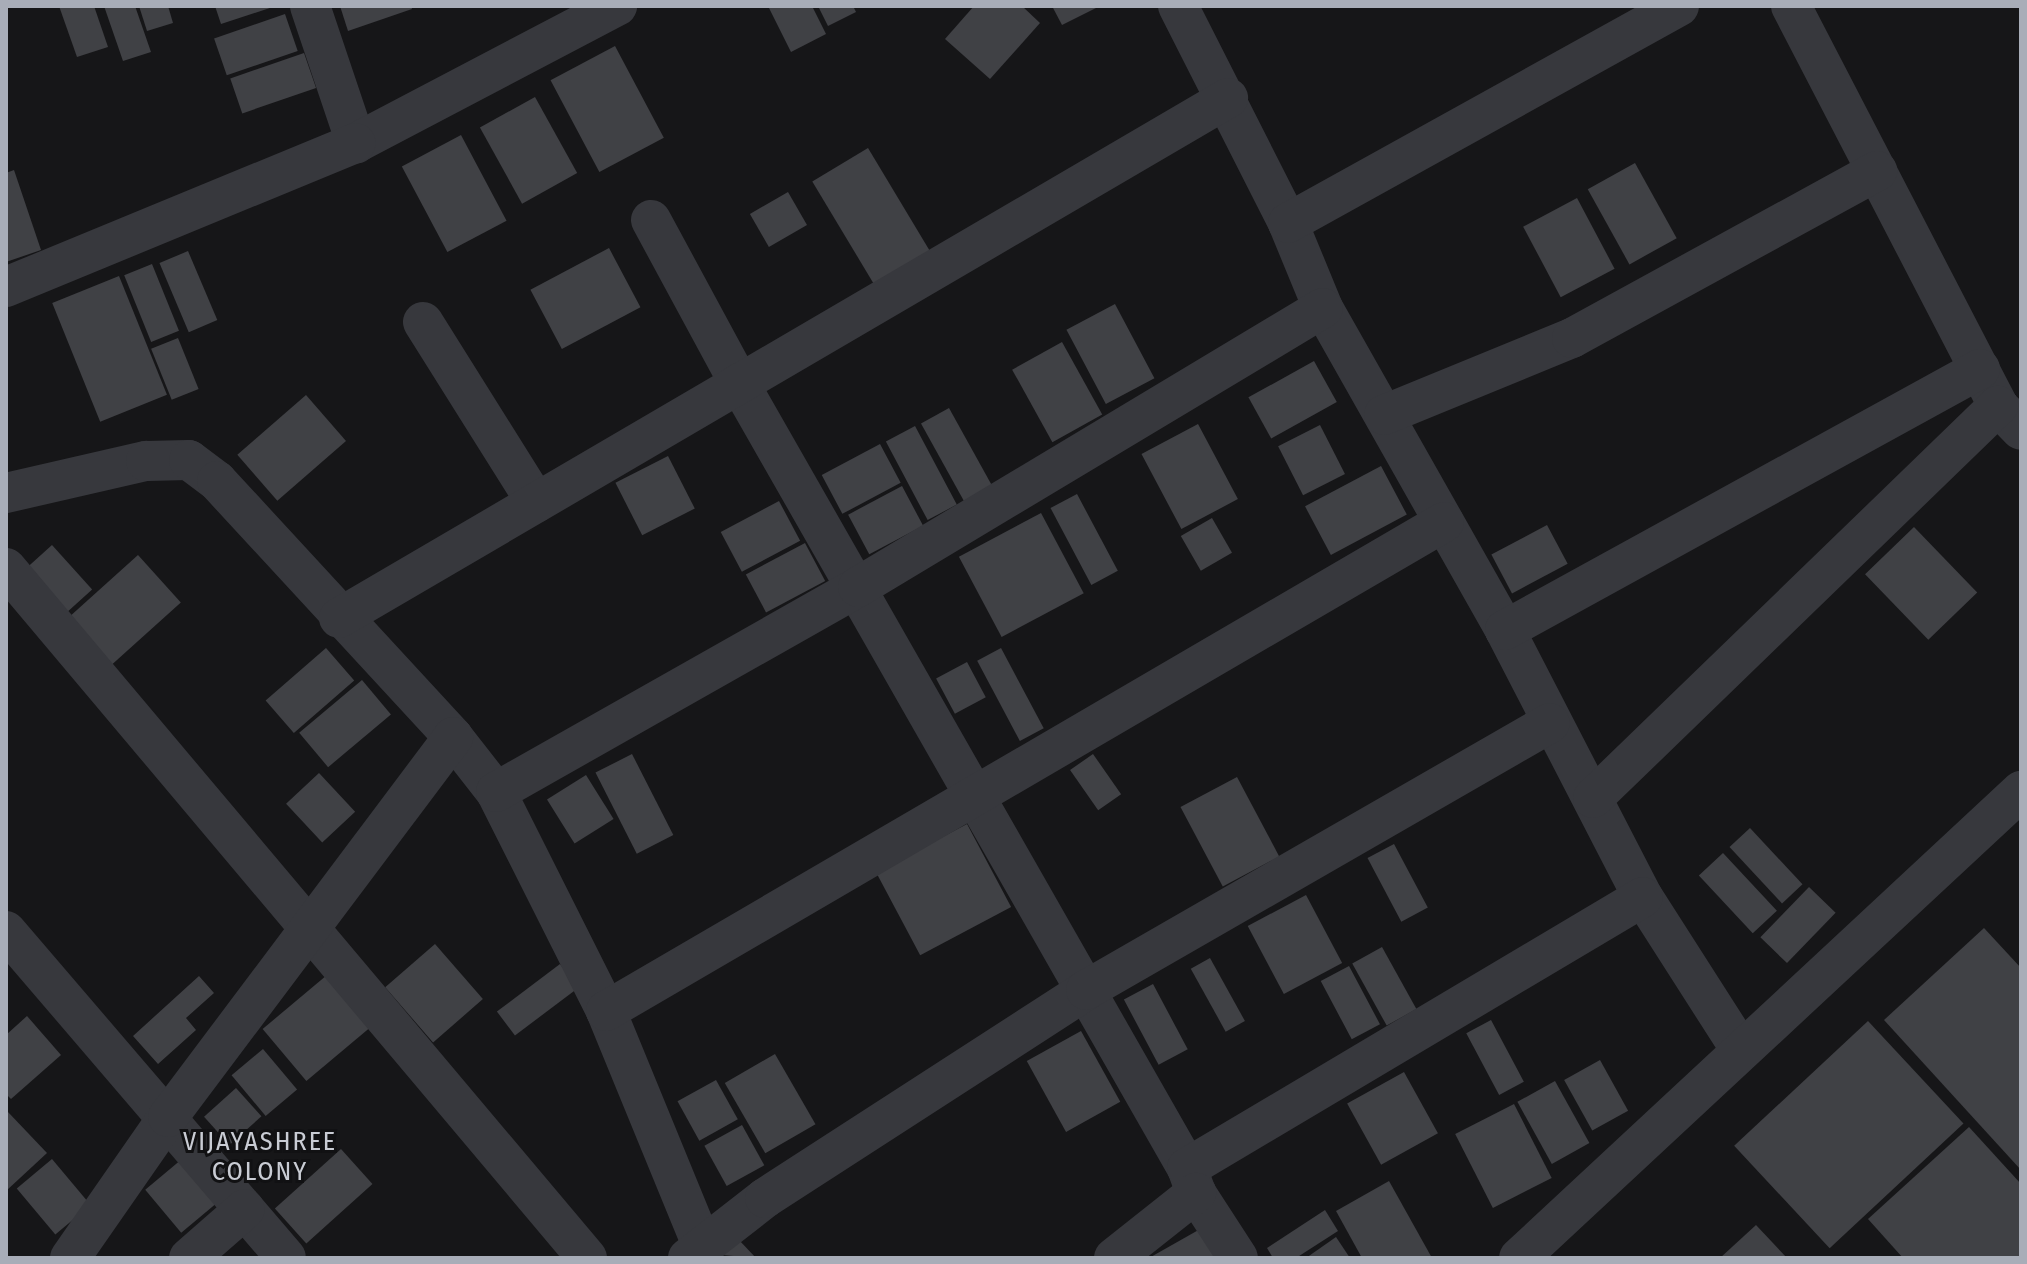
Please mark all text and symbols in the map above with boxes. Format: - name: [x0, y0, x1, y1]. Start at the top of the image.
- district label: VIJAYASHREE COLONY: [183, 1126, 337, 1188]

